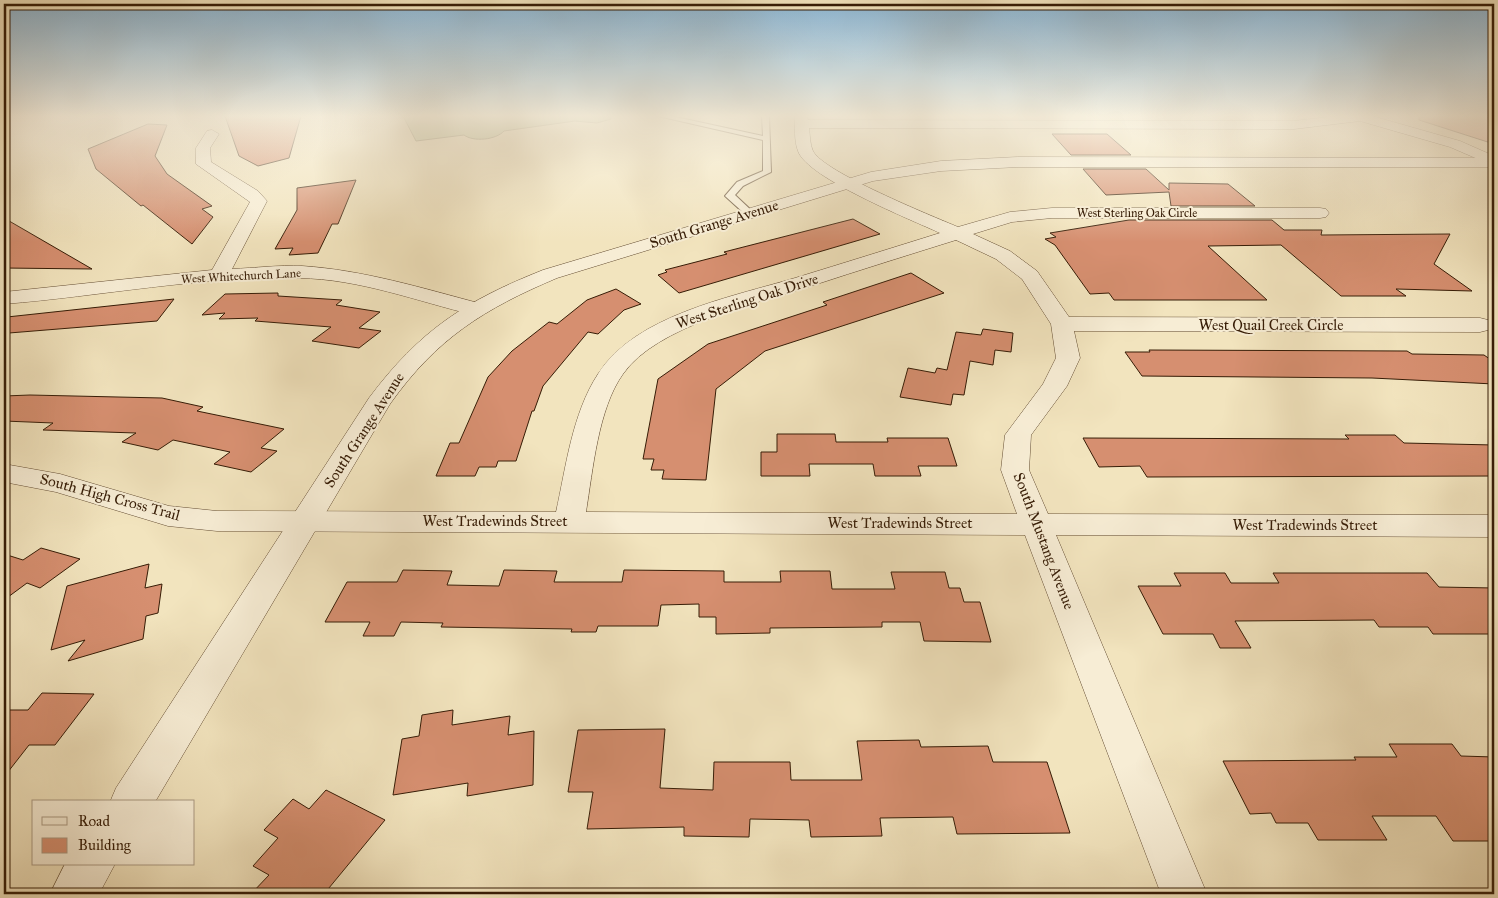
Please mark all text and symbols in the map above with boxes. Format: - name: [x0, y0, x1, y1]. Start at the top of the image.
- street label: South Grange Avenue: [647, 196, 781, 252]
- street label: West Sterling Oak Circle: [1077, 206, 1197, 221]
- street label: West Whitechurch Lane: [181, 266, 301, 286]
- street label: West Sterling Oak Drive: [673, 269, 821, 333]
- street label: West Quail Creek Circle: [1198, 316, 1344, 334]
- street label: South Grange Avenue: [320, 369, 408, 491]
- street label: South High Cross Trail: [38, 470, 183, 525]
- street label: South Mustang Avenue: [1010, 470, 1078, 612]
- street label: West Tradewinds Street: [422, 512, 568, 530]
- street label: West Tradewinds Street: [827, 514, 973, 532]
- street label: West Tradewinds Street: [1232, 516, 1378, 534]
- legend: [32, 800, 195, 866]
- text: Road: [78, 812, 110, 830]
- text: Building: [78, 836, 132, 854]

